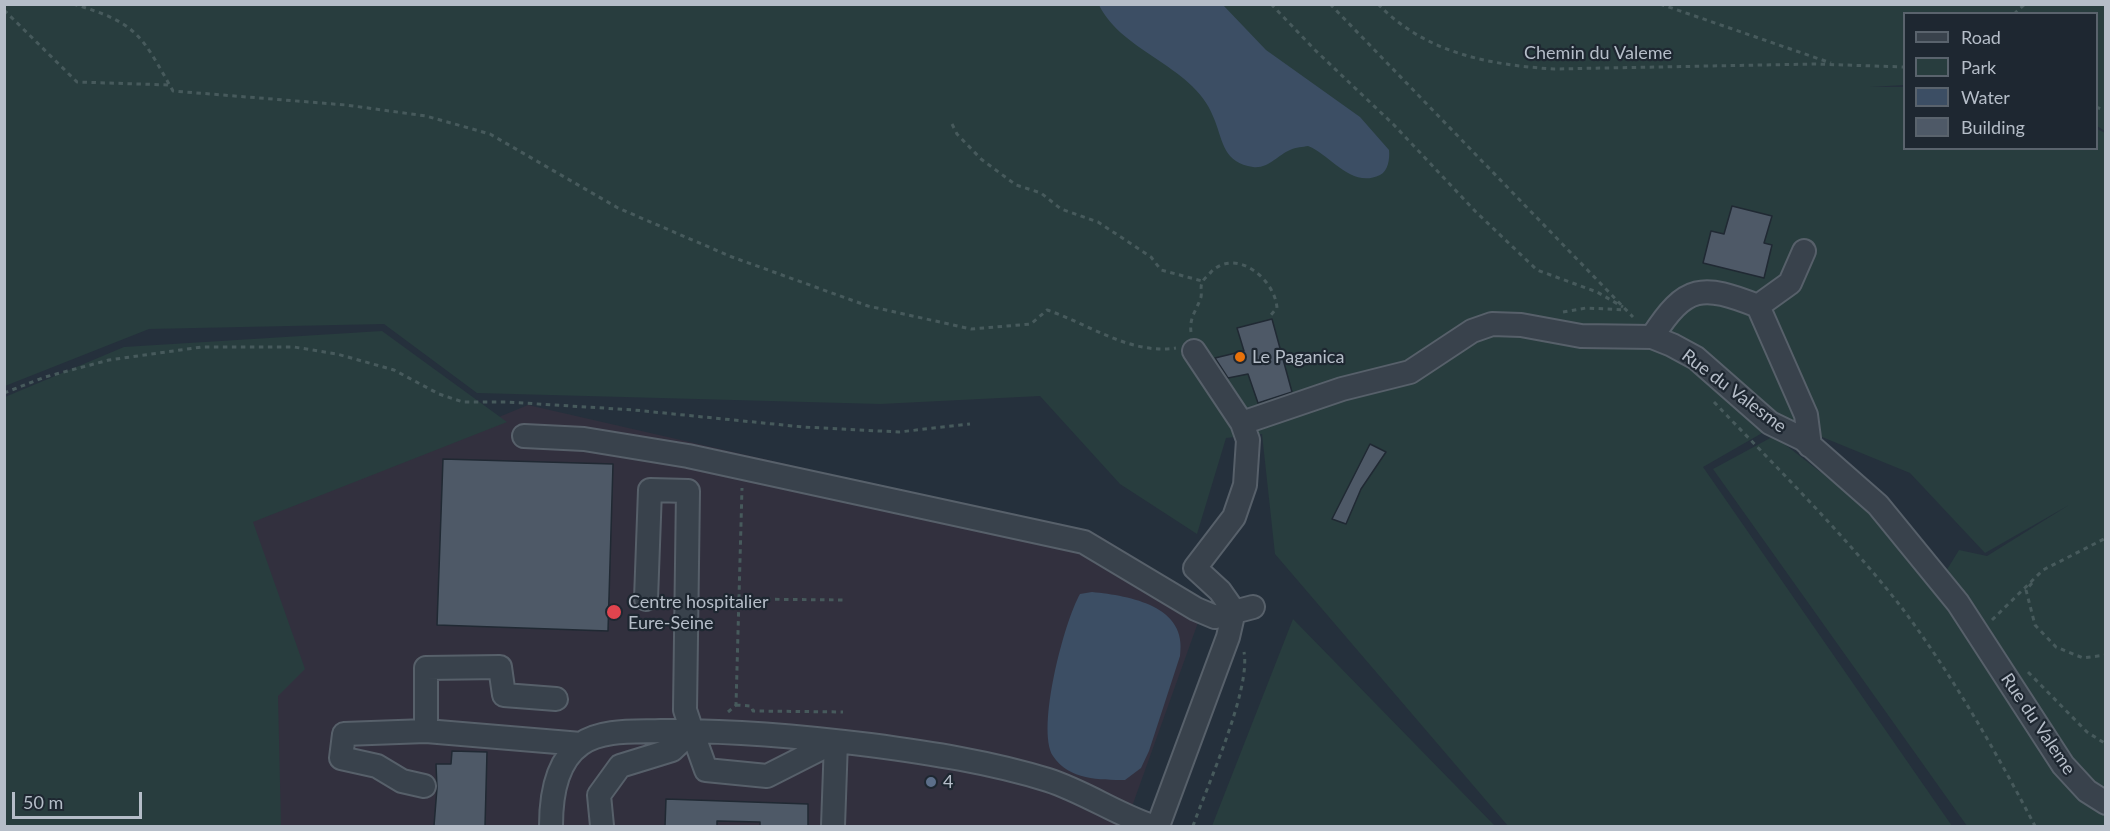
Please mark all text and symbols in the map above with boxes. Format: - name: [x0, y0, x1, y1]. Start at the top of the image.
- legend: [1903, 12, 2098, 150]
- text: Road: [1961, 26, 2001, 48]
- street label: Chemin du Valeme: [1524, 42, 1672, 64]
- text: Park: [1961, 56, 1996, 78]
- text: Water: [1961, 86, 2010, 108]
- text: Building: [1961, 116, 2025, 138]
- street label: Rue du Valesme: [1677, 345, 1791, 437]
- place label: Le Paganica: [1252, 346, 1344, 368]
- marker: Le Paganica: [1233, 350, 1247, 364]
- place label: Centre hospitalier Eure-Seine: [628, 591, 768, 634]
- marker: Centre hospitalier Eure-Seine: [605, 603, 623, 621]
- street label: Rue du Valeme: [1996, 669, 2080, 779]
- place label: 4: [943, 771, 953, 793]
- marker: 4: [924, 775, 938, 789]
- scale bar: [15, 780, 146, 818]
- text: 50 m: [23, 791, 63, 813]

